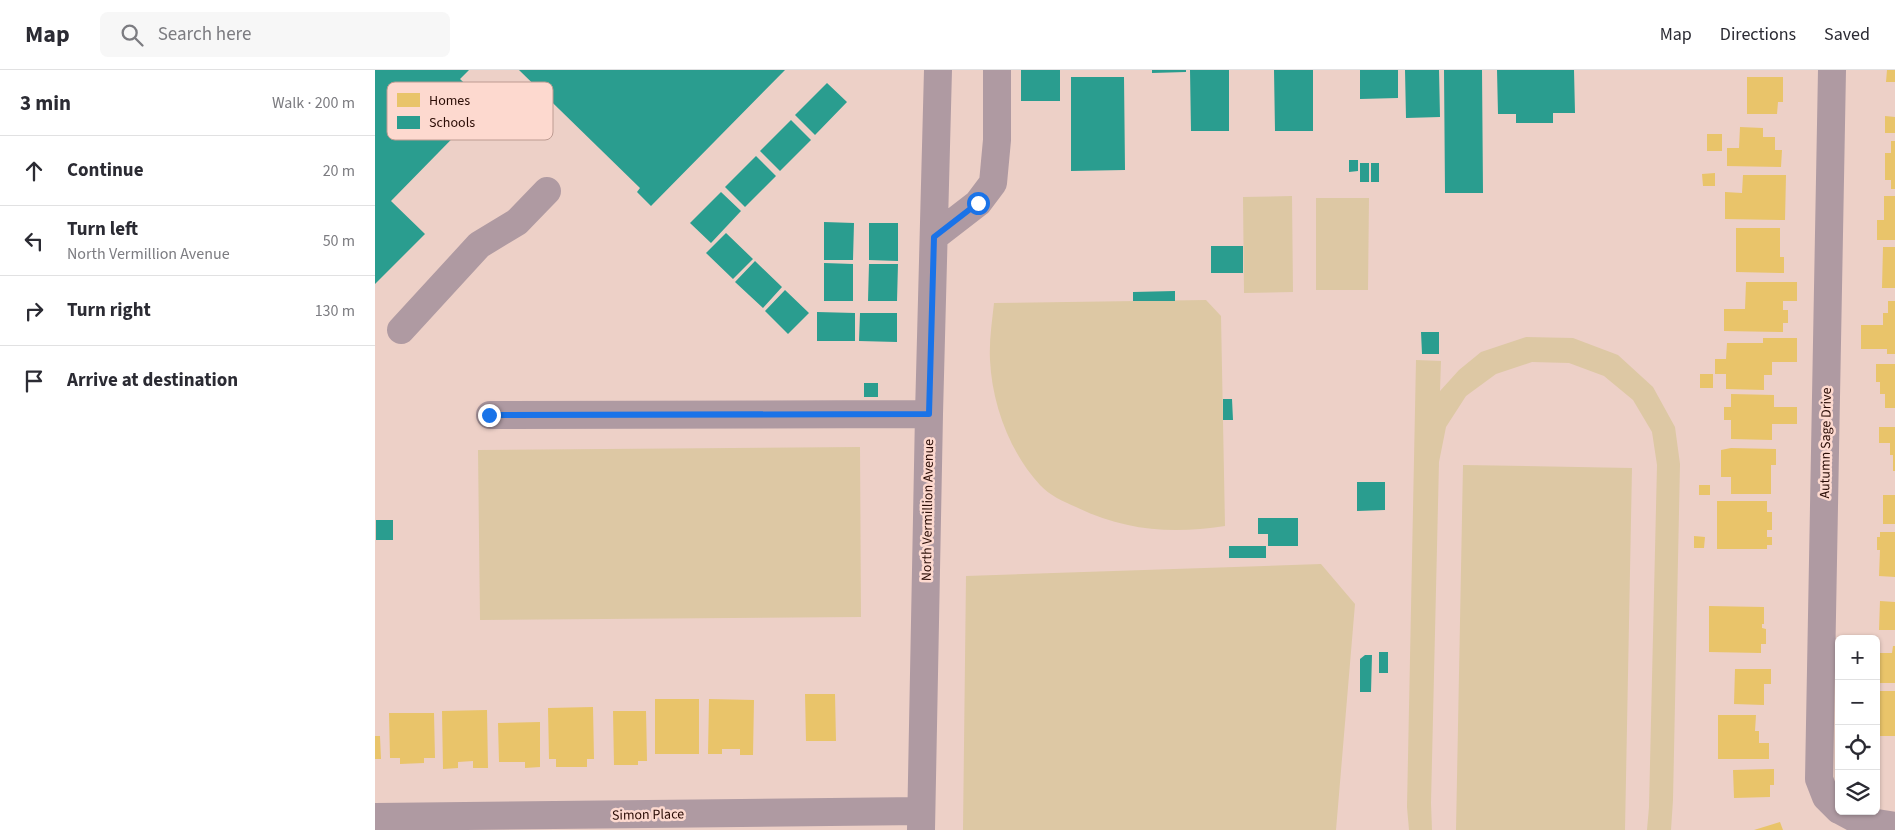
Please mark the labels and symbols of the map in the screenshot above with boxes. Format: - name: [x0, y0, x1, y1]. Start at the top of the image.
- legend: [387, 82, 553, 140]
- text: Homes: [429, 91, 470, 111]
- text: Schools: [429, 113, 475, 133]
- route start: [967, 192, 990, 215]
- street label: Autumn Sage Drive: [1815, 387, 1837, 499]
- route end: [478, 404, 501, 427]
- street label: North Vermillion Avenue: [917, 439, 939, 581]
- street label: Simon Place: [612, 804, 684, 826]

